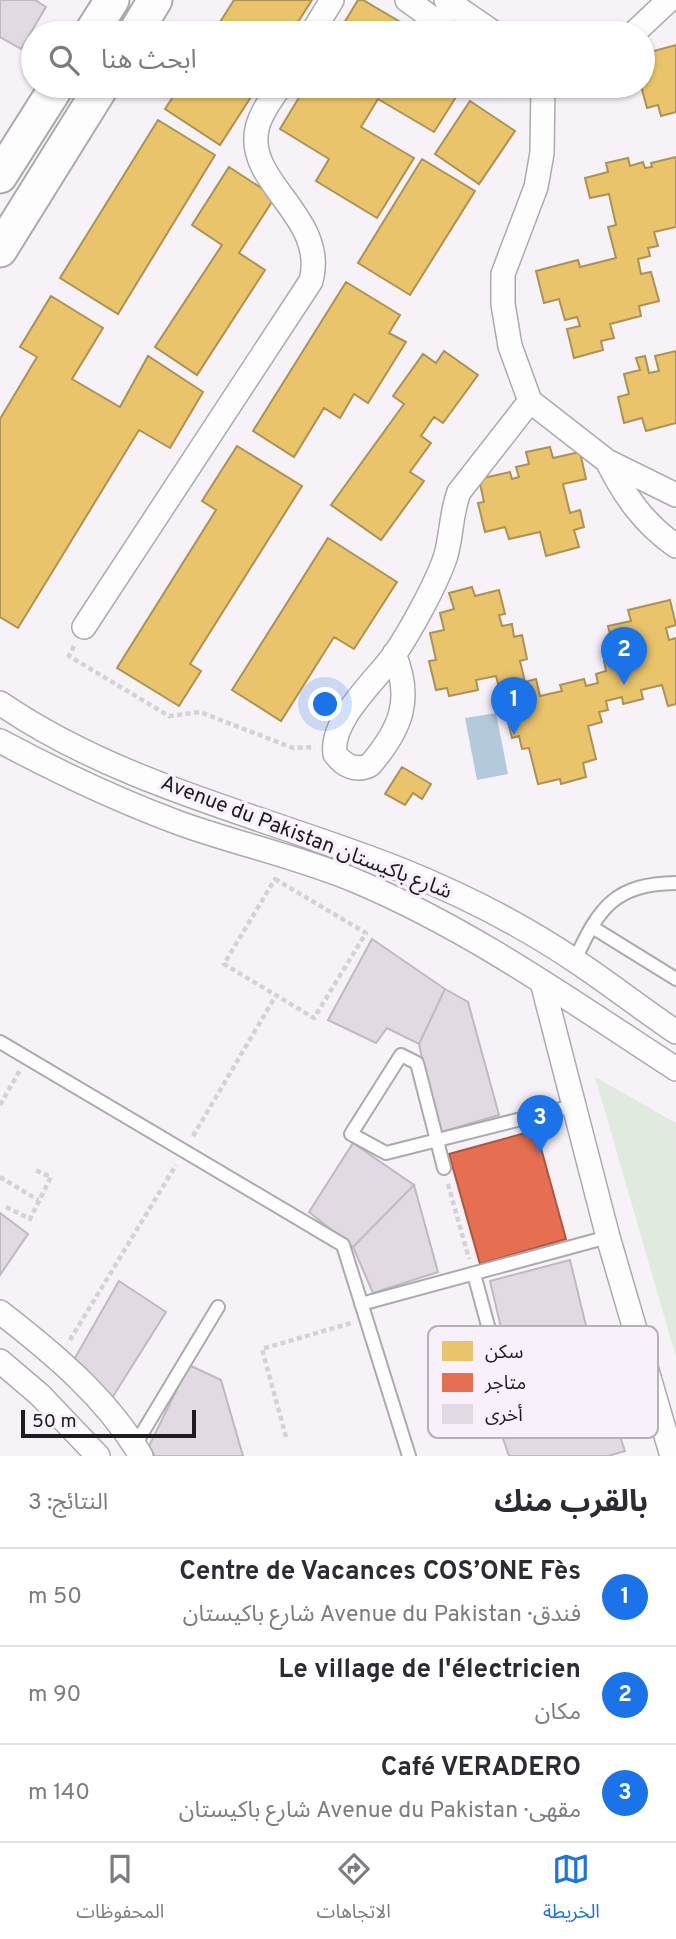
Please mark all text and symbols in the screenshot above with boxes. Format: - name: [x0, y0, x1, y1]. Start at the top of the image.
- search box: [21, 21, 655, 98]
- icon: search: [45, 41, 83, 79]
- text: ابحث هنا: [101, 45, 197, 78]
- pin: 2: [601, 627, 647, 685]
- pin: 1: [491, 677, 537, 735]
- your location: [308, 687, 342, 721]
- street label: Avenue du Pakistan شارع باكيستان: [157, 770, 455, 906]
- pin: 3: [517, 1095, 563, 1153]
- legend: [428, 1326, 658, 1438]
- text: سكن: [485, 1341, 523, 1365]
- text: متاجر: [484, 1372, 526, 1396]
- text: أخرى: [485, 1404, 523, 1428]
- scale bar: [21, 1407, 196, 1439]
- text: 50 m: [32, 1410, 77, 1434]
- text: بالقرب منك: [494, 1485, 648, 1522]
- text: النتائج: 3: [28, 1489, 108, 1518]
- text: Centre de Vacances COS’ONE Fès: [179, 1556, 581, 1589]
- text: 50 m: [28, 1583, 82, 1612]
- text: 1: [620, 1583, 630, 1612]
- text: فندق · Avenue du Pakistan شارع باكيستان: [183, 1601, 581, 1630]
- text: Le village de l'électricien: [278, 1654, 581, 1687]
- text: 90 m: [28, 1681, 81, 1710]
- text: 2: [618, 1681, 632, 1710]
- text: مكان: [535, 1699, 581, 1728]
- text: Café VERADERO: [381, 1752, 581, 1785]
- text: 140 m: [28, 1779, 90, 1808]
- text: 3: [618, 1779, 632, 1808]
- text: مقهى · Avenue du Pakistan شارع باكيستان: [179, 1797, 581, 1826]
- tab: المحفوظات: [76, 1850, 164, 1932]
- tab: الاتجاهات: [317, 1850, 391, 1932]
- tab: الخريطة: [543, 1850, 600, 1932]

